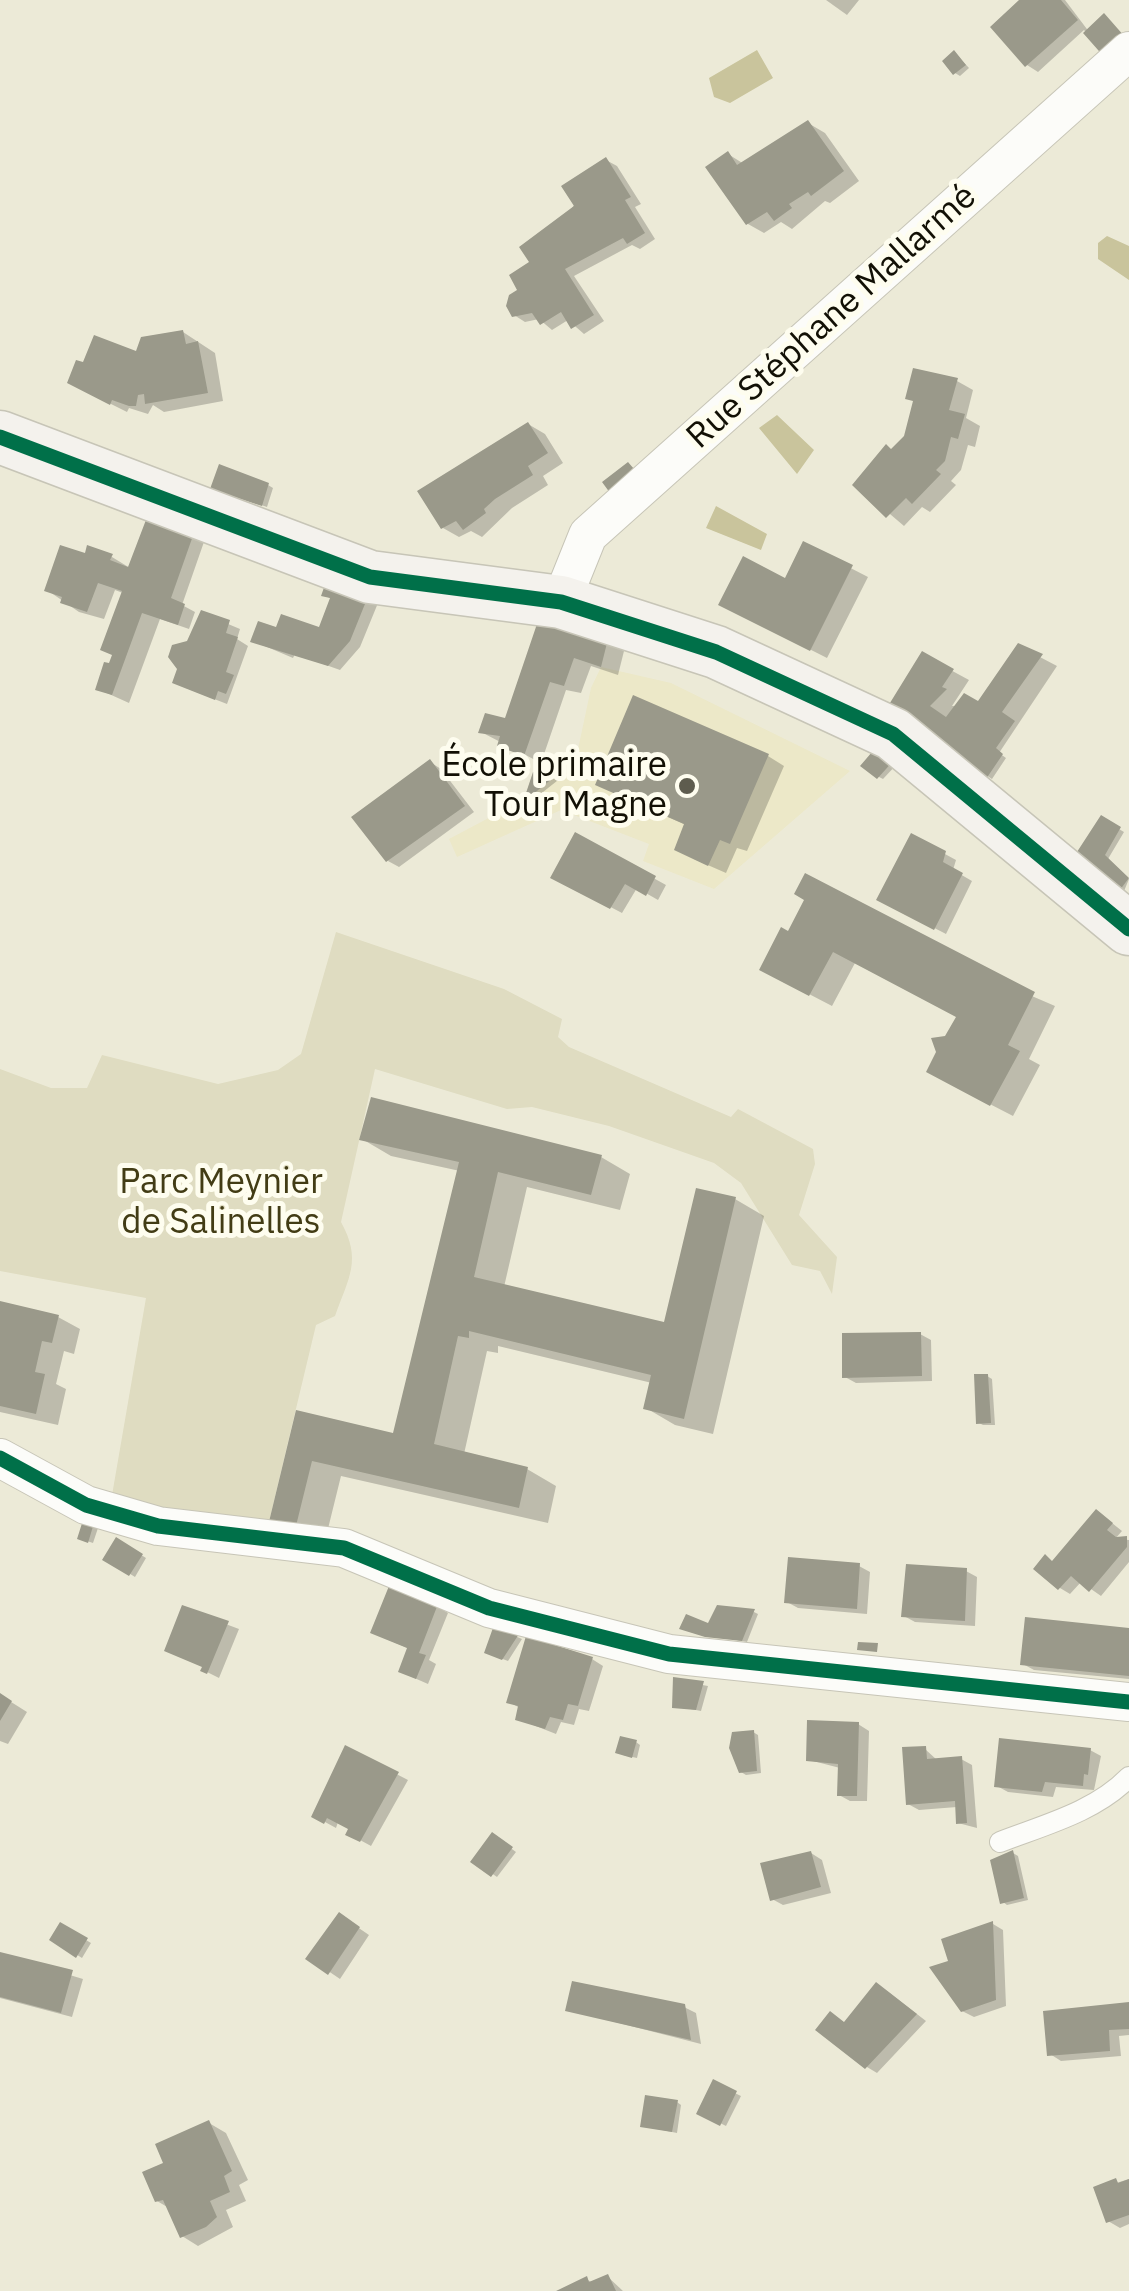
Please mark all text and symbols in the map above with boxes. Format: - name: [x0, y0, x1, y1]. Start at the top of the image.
- street label: Rue Stéphane Mallarmé: [679, 176, 985, 458]
- place label: École primaire Tour Magne: [441, 745, 667, 827]
- marker: École primaire Tour Magne: [676, 775, 698, 797]
- park label: Parc Meynier de Salinelles: [119, 1162, 323, 1244]

